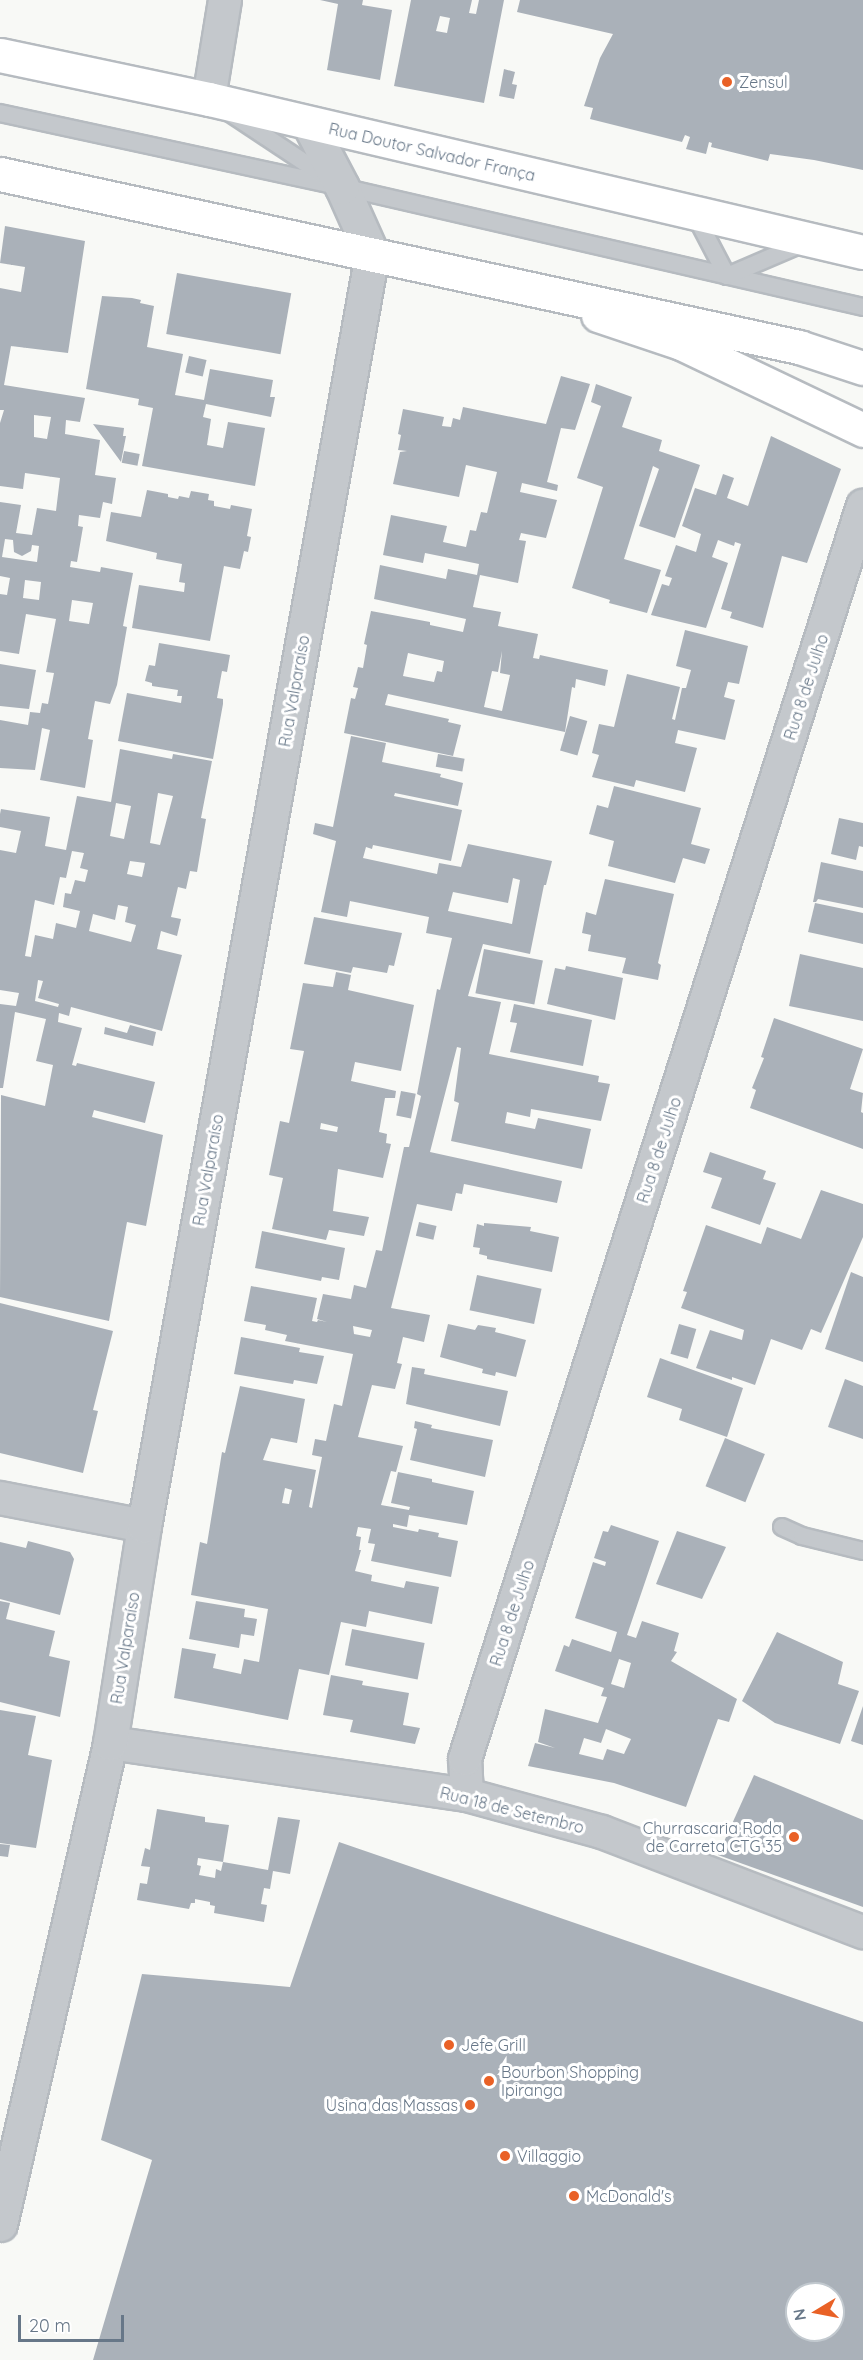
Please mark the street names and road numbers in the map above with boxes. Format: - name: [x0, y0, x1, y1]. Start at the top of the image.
- street label: Rua Doutor Salvador França: [327, 119, 537, 185]
- street label: Rua 8 de Julho: [780, 631, 832, 743]
- street label: Rua Valparaíso: [275, 634, 313, 748]
- street label: Rua 8 de Julho: [633, 1094, 685, 1206]
- street label: Rua Valparaíso: [189, 1113, 227, 1227]
- street label: Rua 8 de Julho: [486, 1557, 538, 1669]
- street label: Rua Valparaíso: [107, 1591, 143, 1705]
- street label: Rua 18 de Setembro: [438, 1783, 586, 1837]

